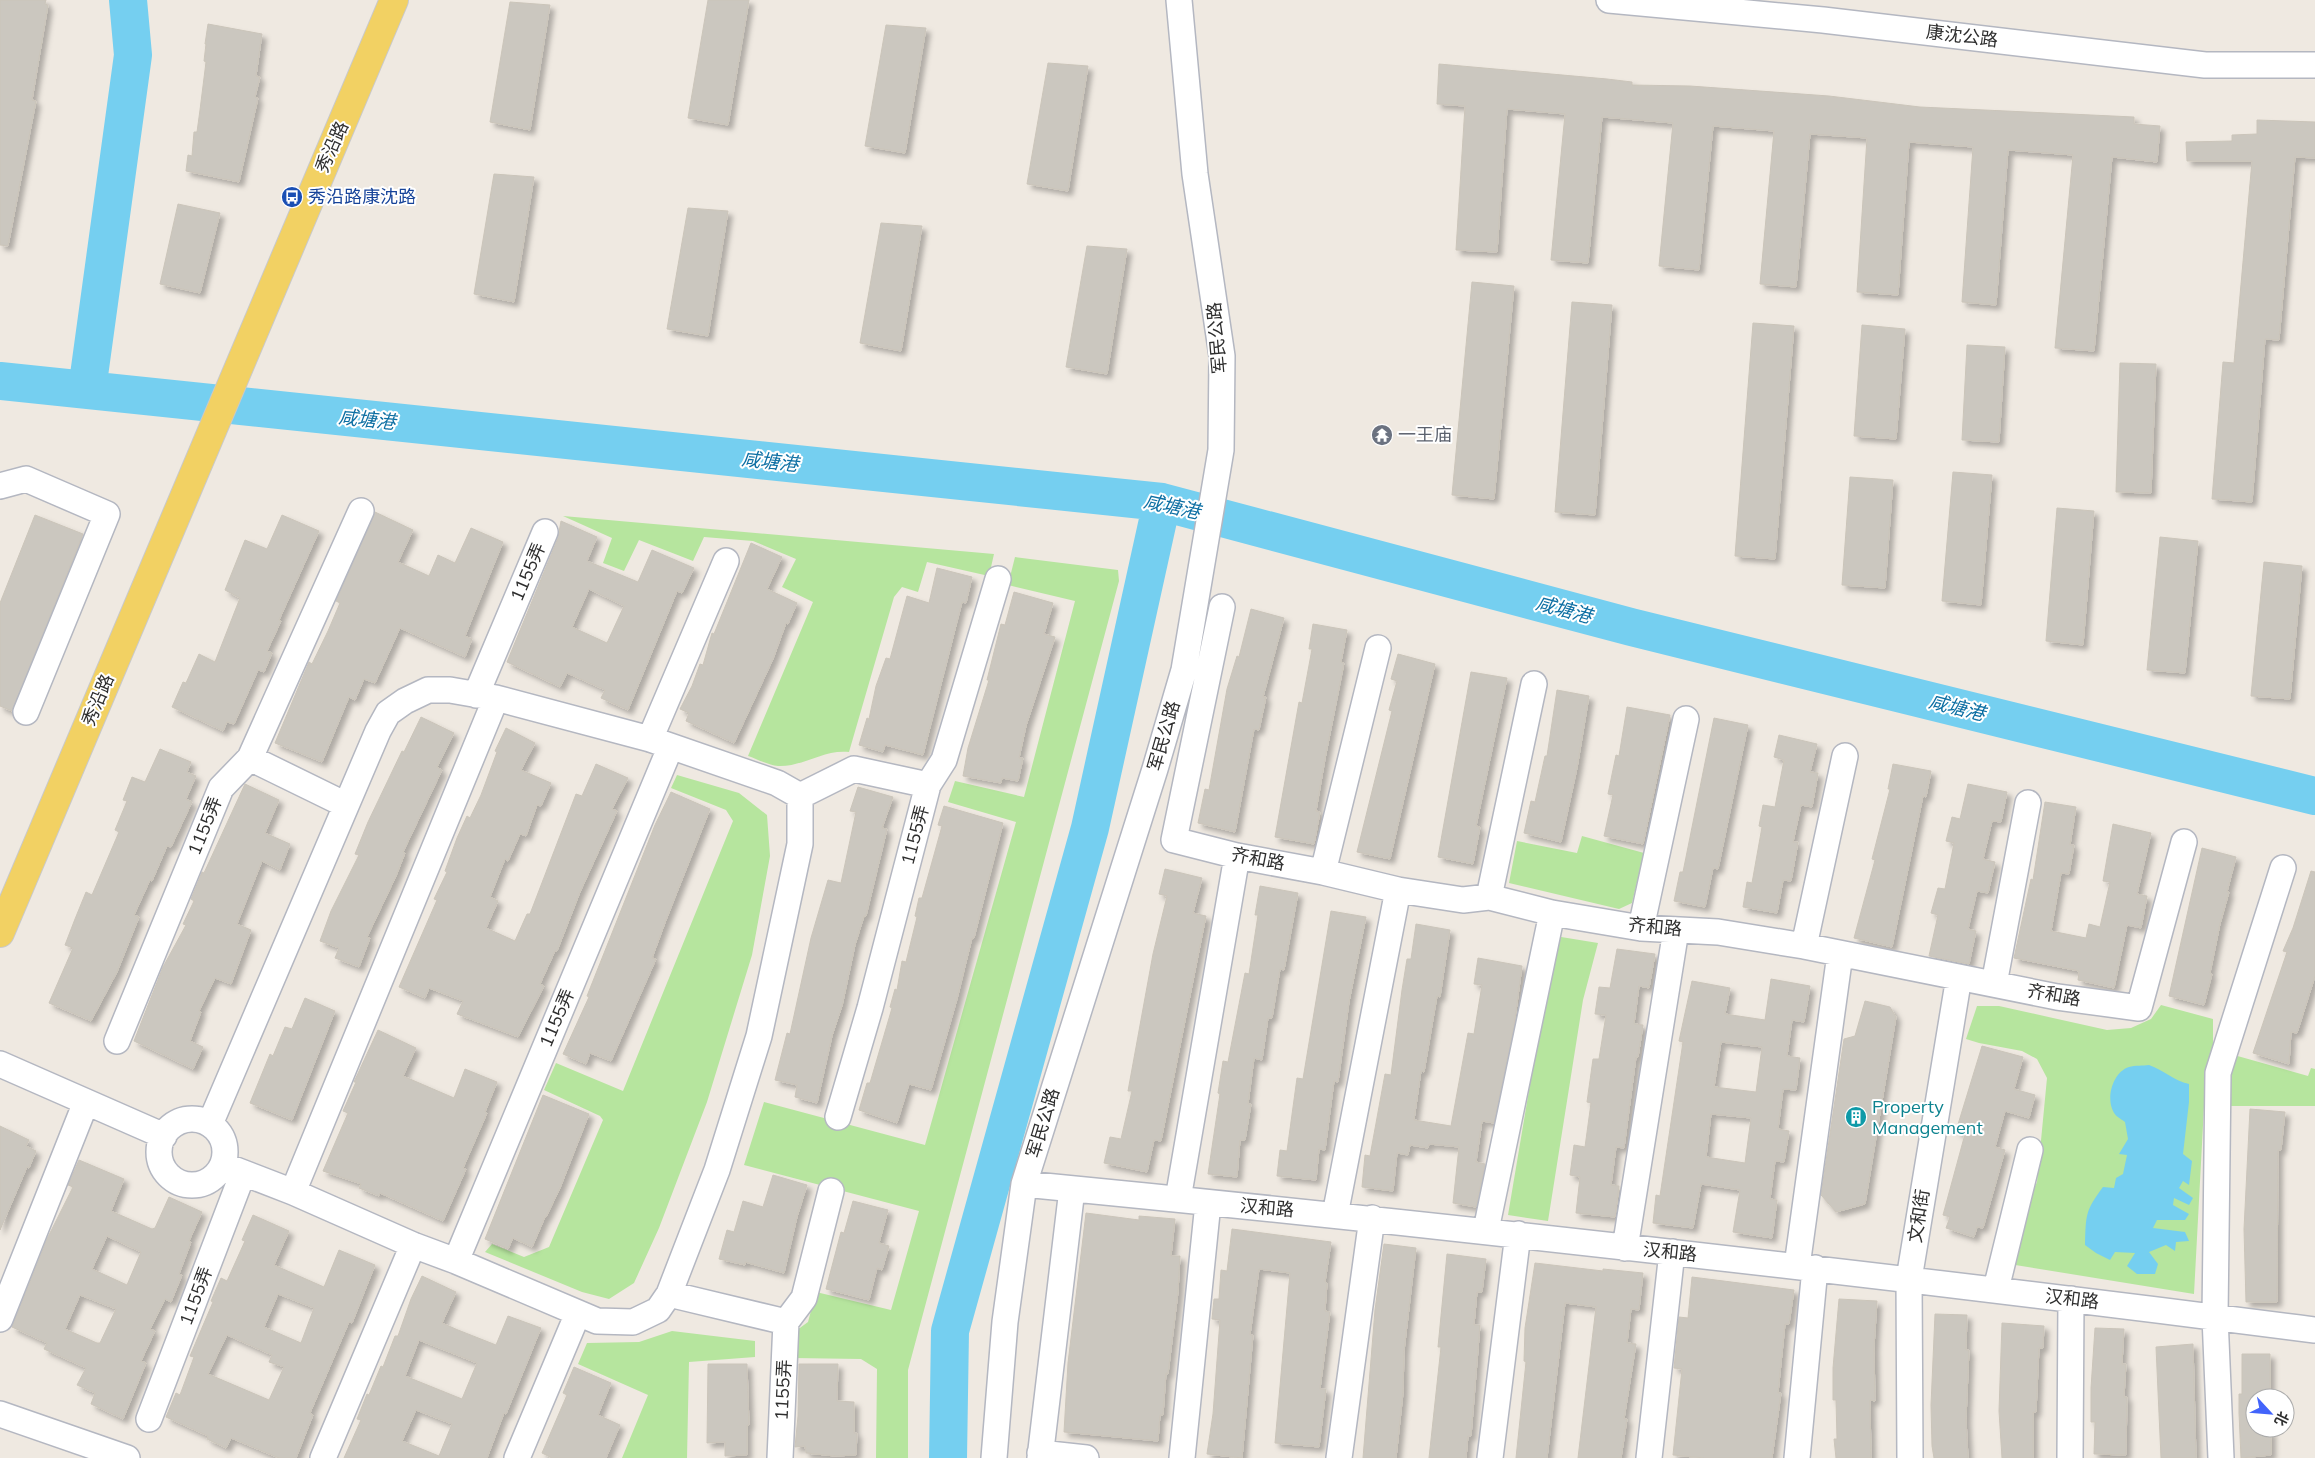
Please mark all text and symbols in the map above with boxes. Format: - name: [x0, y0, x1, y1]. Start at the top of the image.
- street label: 康沈公路: [1925, 20, 1999, 51]
- street label: 秀沿路: [310, 117, 353, 176]
- bus stop icon: 秀沿路康沈路: [280, 185, 304, 209]
- place label: 秀沿路康沈路: [308, 185, 416, 208]
- street label: 军民公路: [1202, 301, 1231, 375]
- water label: 咸塘港: [337, 404, 400, 434]
- temple icon: 一王庙: [1370, 423, 1394, 447]
- place label: 一王庙: [1398, 423, 1452, 446]
- water label: 咸塘港: [740, 446, 803, 476]
- water label: 咸塘港: [1142, 488, 1205, 524]
- street label: 1155弄: [505, 539, 550, 604]
- water label: 咸塘港: [1533, 590, 1598, 629]
- street label: 秀沿路: [76, 670, 119, 729]
- water label: 咸塘港: [1926, 688, 1990, 726]
- street label: 军民公路: [1143, 698, 1184, 774]
- street label: 1155弄: [182, 793, 227, 858]
- street label: 1155弄: [895, 802, 934, 867]
- street label: 齐和路: [1229, 842, 1287, 875]
- street label: 齐和路: [1627, 913, 1683, 940]
- street label: 齐和路: [2026, 978, 2083, 1011]
- street label: 1155弄: [534, 985, 579, 1050]
- street label: 军民公路: [1021, 1085, 1064, 1161]
- place label: Property Management: [1872, 1095, 1983, 1139]
- building icon: Property Management: [1844, 1105, 1868, 1129]
- street label: 文和街: [1903, 1187, 1934, 1244]
- street label: 汉和路: [1239, 1194, 1295, 1221]
- street label: 汉和路: [1642, 1237, 1698, 1266]
- street label: 1155弄: [174, 1263, 217, 1329]
- street label: 汉和路: [2044, 1284, 2100, 1313]
- street label: 1155弄: [769, 1359, 796, 1421]
- north arrow: [2245, 1388, 2295, 1438]
- text: 北: [2271, 1408, 2293, 1429]

